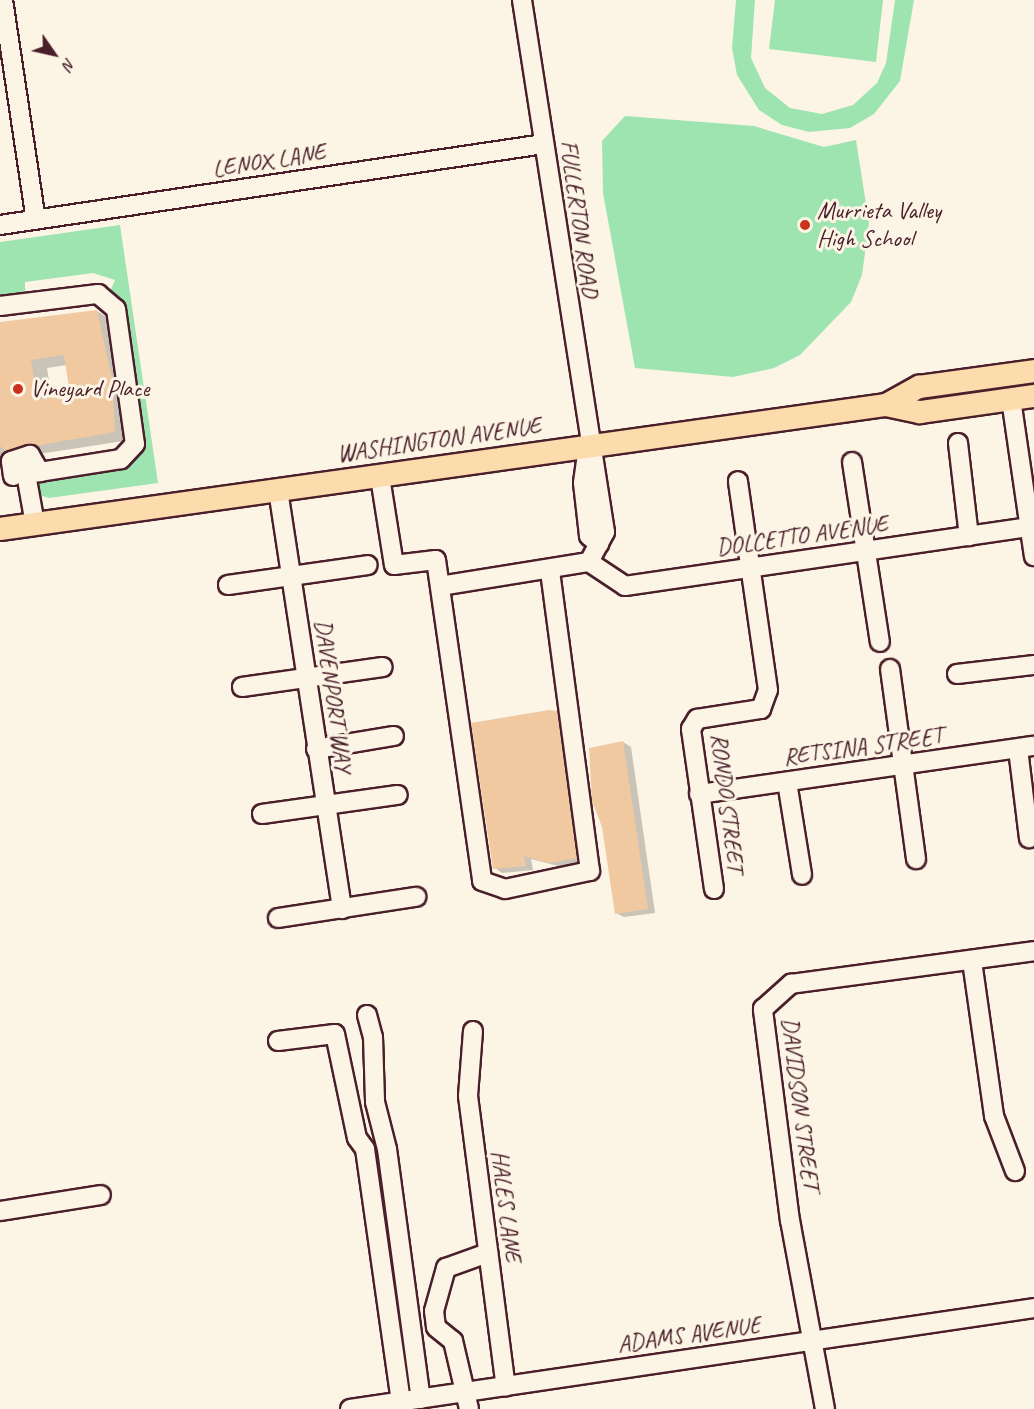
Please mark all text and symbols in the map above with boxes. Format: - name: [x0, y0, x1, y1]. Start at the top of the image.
- north arrow: [24, 24, 84, 84]
- text: N: [58, 54, 80, 74]
- street label: LENOX LANE: [210, 138, 328, 184]
- street label: FULLERTON ROAD: [554, 138, 604, 300]
- place label: Murrieta Valley High School: [817, 197, 942, 253]
- marker: Murrieta Valley High School: [798, 218, 812, 232]
- place label: Vineyard Place: [30, 375, 149, 403]
- marker: Vineyard Place: [11, 382, 25, 396]
- street label: WASHINGTON AVENUE: [335, 411, 543, 469]
- street label: DOLCETTO AVENUE: [715, 510, 889, 562]
- street label: DAVENPORT WAY: [308, 618, 358, 774]
- street label: RETSINA STREET: [782, 722, 944, 772]
- street label: RONDO STREET: [704, 732, 750, 874]
- street label: DAVIDSON STREET: [775, 1016, 825, 1192]
- street label: HALES LANE: [485, 1148, 527, 1264]
- street label: ADAMS AVENUE: [615, 1311, 763, 1359]

